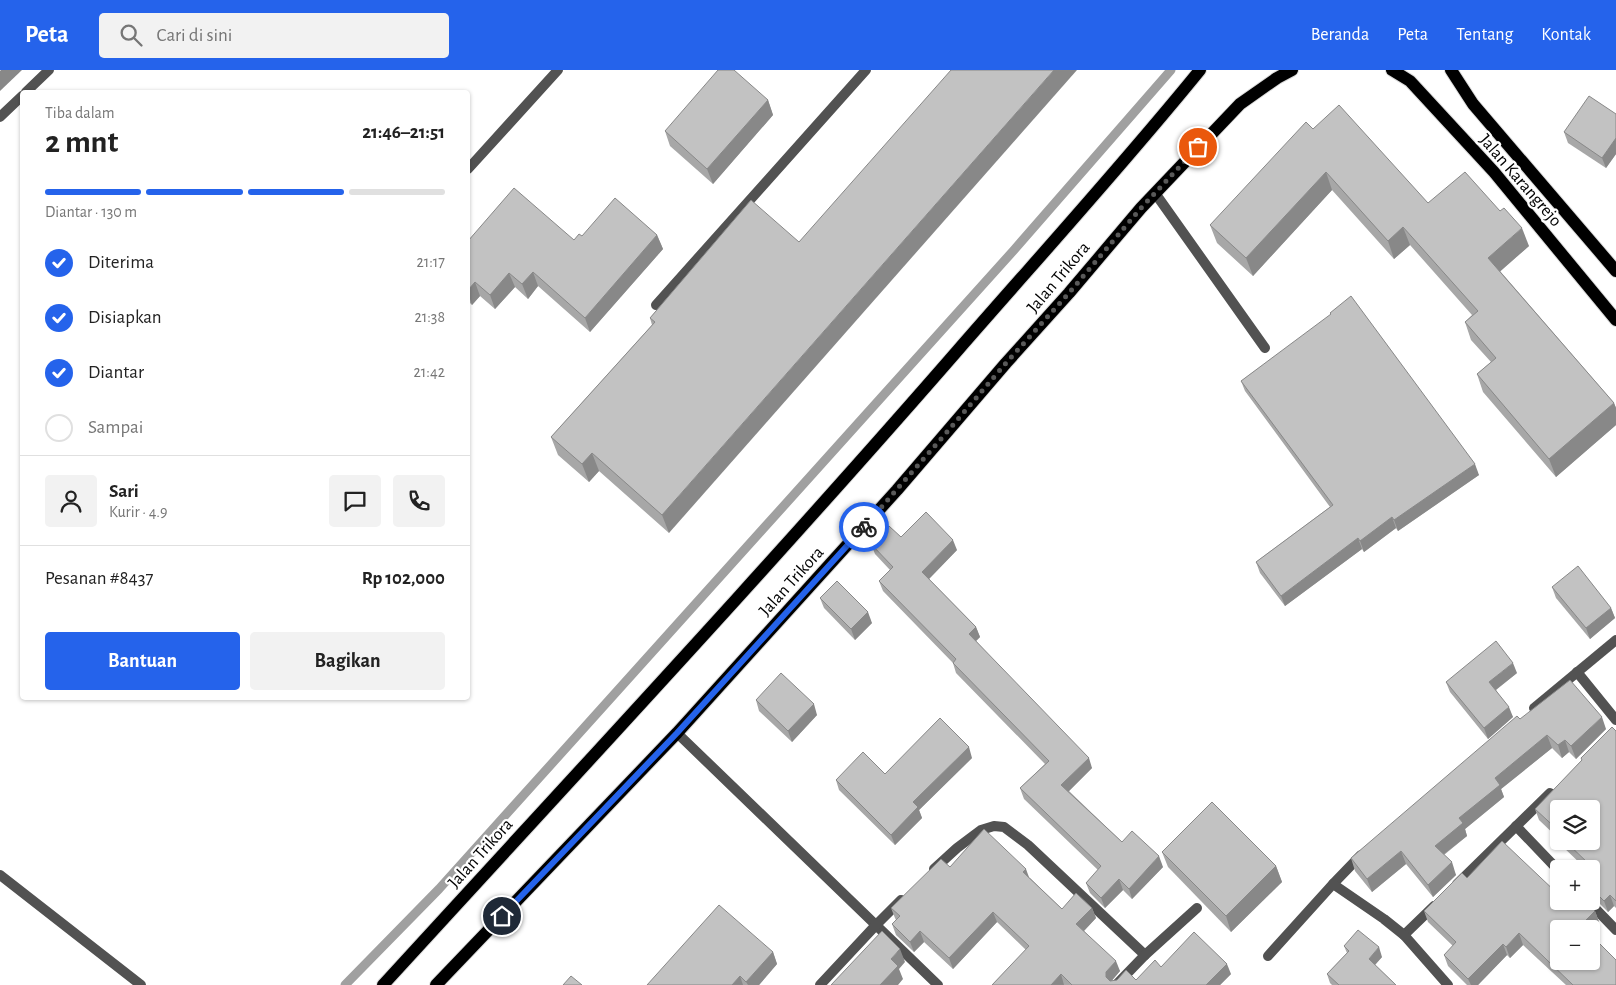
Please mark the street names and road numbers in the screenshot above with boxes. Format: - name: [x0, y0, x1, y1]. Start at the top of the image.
- street label: Jalan Karangrejo: [1475, 131, 1565, 230]
- street label: Jalan Trikora: [1024, 239, 1094, 317]
- street label: Jalan Trikora: [756, 543, 827, 620]
- street label: Jalan Trikora: [445, 815, 516, 892]

